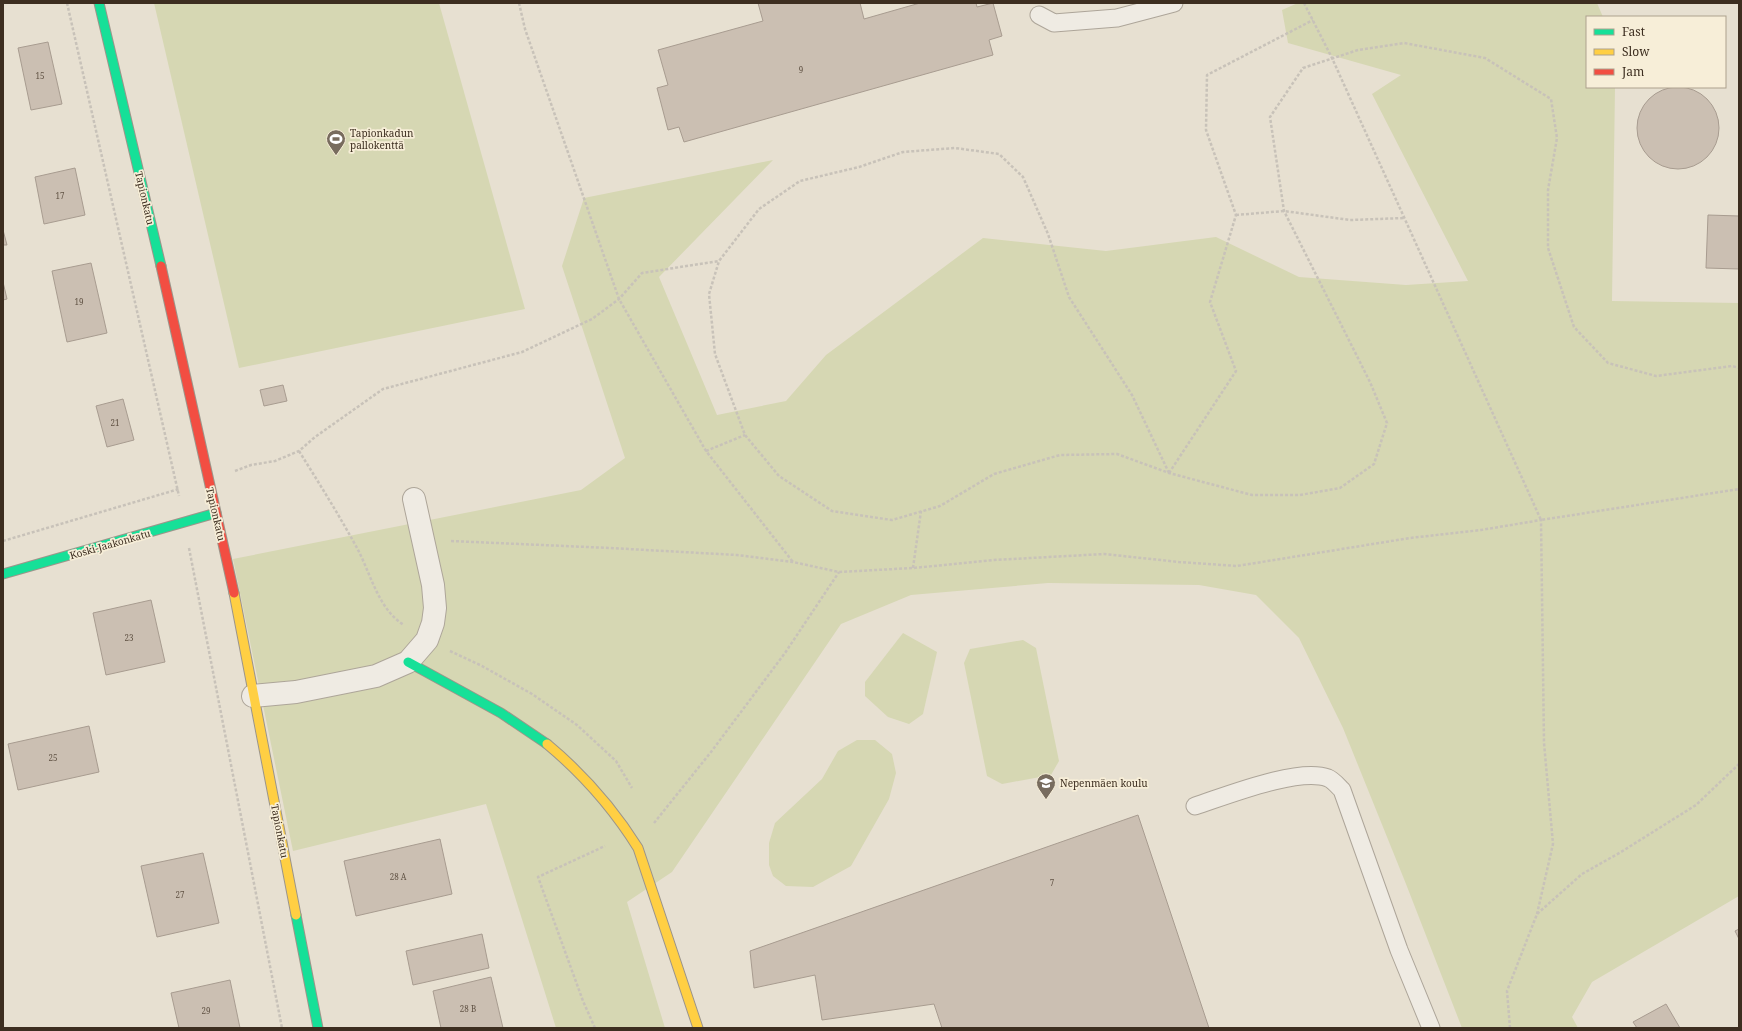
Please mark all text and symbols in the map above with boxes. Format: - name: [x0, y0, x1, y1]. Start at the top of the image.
- legend: [1586, 16, 1726, 88]
- text: Fast: [1622, 23, 1645, 40]
- text: Slow: [1622, 43, 1650, 60]
- text: Jam: [1621, 63, 1644, 80]
- house number: 9: [799, 64, 803, 75]
- house number: 15: [36, 70, 44, 81]
- place label: Tapionkadun pallokenttä: [350, 126, 414, 152]
- sports icon: Tapionkadun pallokenttä: [325, 128, 347, 156]
- street label: Tapionkatu: [132, 170, 158, 227]
- house number: 17: [56, 190, 65, 201]
- house number: 19: [75, 296, 83, 307]
- house number: 21: [111, 417, 119, 428]
- street label: Tapionkatu: [203, 486, 229, 543]
- street label: Koski-Jaakonkatu: [68, 526, 153, 562]
- house number: 23: [125, 632, 134, 643]
- house number: 25: [49, 752, 57, 763]
- school or university icon: Nepenmäen koulu: [1035, 772, 1057, 800]
- place label: Nepenmäen koulu: [1060, 776, 1148, 790]
- street label: Tapionkatu: [268, 803, 292, 860]
- house number: 28 A: [390, 871, 407, 882]
- house number: 7: [1050, 877, 1055, 888]
- house number: 27: [176, 889, 185, 900]
- house number: 28 B: [460, 1003, 476, 1014]
- house number: 29: [202, 1005, 210, 1016]

